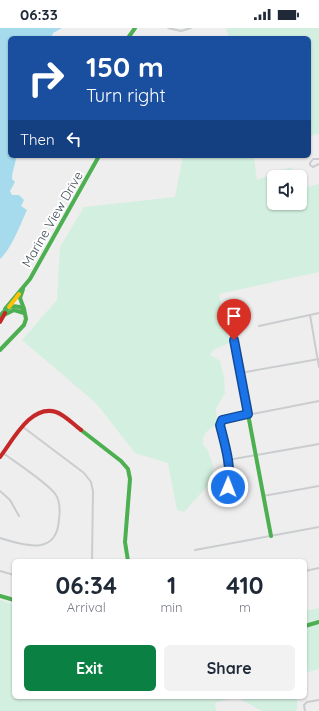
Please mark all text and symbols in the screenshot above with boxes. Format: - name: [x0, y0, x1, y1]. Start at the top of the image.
- text: 06:33: [20, 5, 58, 24]
- text: 150 m: [86, 49, 164, 84]
- icon: right: [20, 52, 72, 104]
- text: Turn right: [86, 84, 166, 107]
- icon: left: [63, 128, 85, 150]
- text: Then: [20, 130, 55, 149]
- street label: Marine View Drive: [18, 168, 86, 270]
- map controls: [267, 170, 307, 210]
- button: sound: [267, 170, 307, 210]
- pin: [217, 299, 251, 340]
- icon: arrive: [223, 305, 245, 327]
- position arrow: [207, 466, 249, 508]
- text: 06:34: [55, 570, 117, 600]
- text: 1: [167, 570, 176, 600]
- text: 410: [226, 570, 264, 600]
- text: Arrival: [67, 599, 106, 615]
- text: min: [160, 599, 183, 615]
- text: m: [239, 599, 251, 615]
- button: Exit: [24, 645, 156, 691]
- button: Share: [164, 645, 295, 691]

